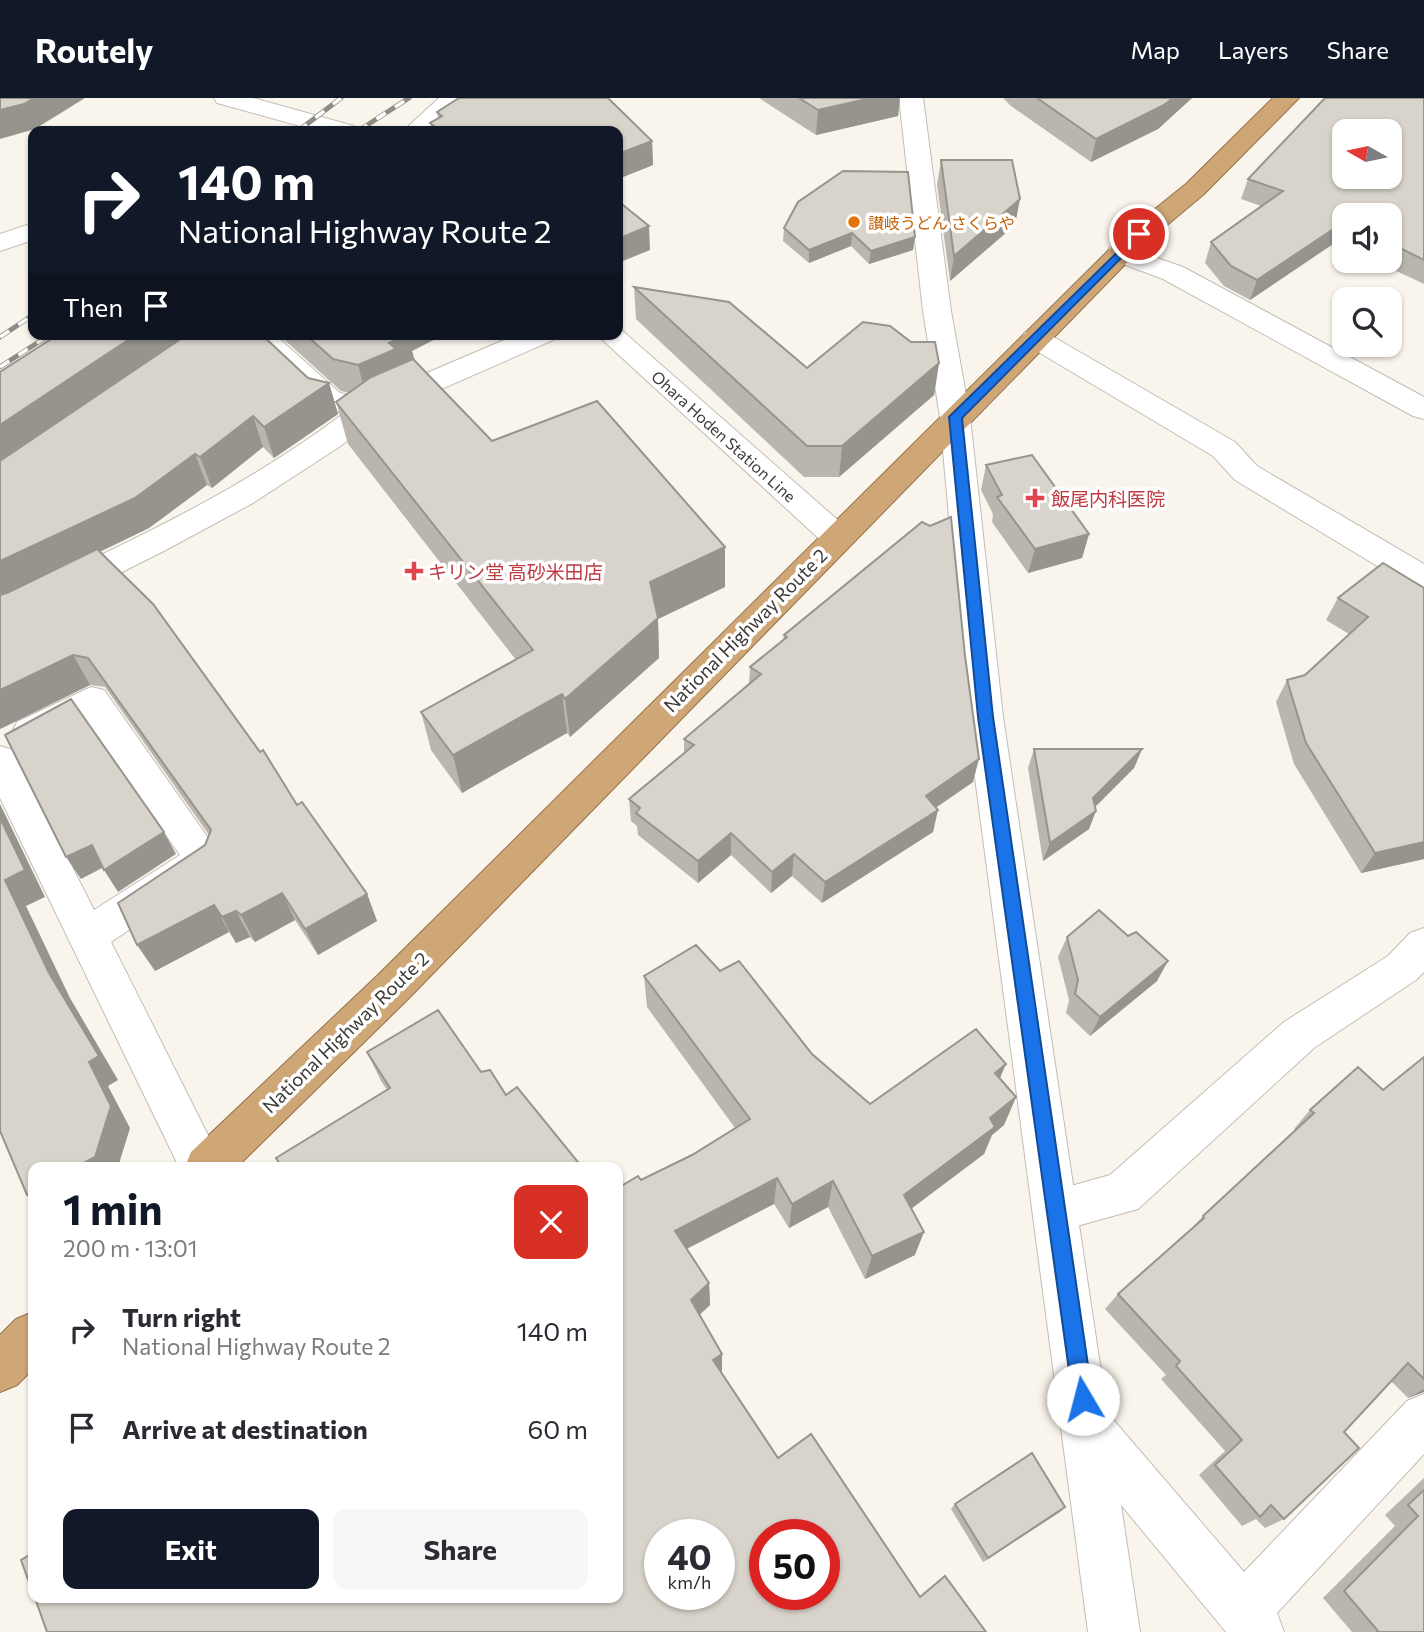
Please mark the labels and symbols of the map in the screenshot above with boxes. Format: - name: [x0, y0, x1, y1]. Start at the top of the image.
- north arrow: [1332, 119, 1402, 189]
- pin: [1109, 204, 1169, 264]
- place label: 讃岐うどん さくらや: [868, 213, 1015, 232]
- marker: 讃岐うどん さくらや: [846, 214, 862, 230]
- street label: Ohara Hoden Station Line: [648, 366, 800, 506]
- place label: 飯尾内科医院: [1051, 487, 1165, 510]
- marker: 飯尾内科医院: [1025, 488, 1045, 508]
- street label: National Highway Route 2: [658, 543, 832, 717]
- place label: キリン堂 高砂米田店: [428, 560, 603, 583]
- marker: キリン堂 高砂米田店: [406, 563, 422, 579]
- street label: National Highway Route 2: [257, 947, 433, 1117]
- position arrow: [1046, 1362, 1120, 1436]
- speed limit sign: 50: [749, 1519, 840, 1610]

